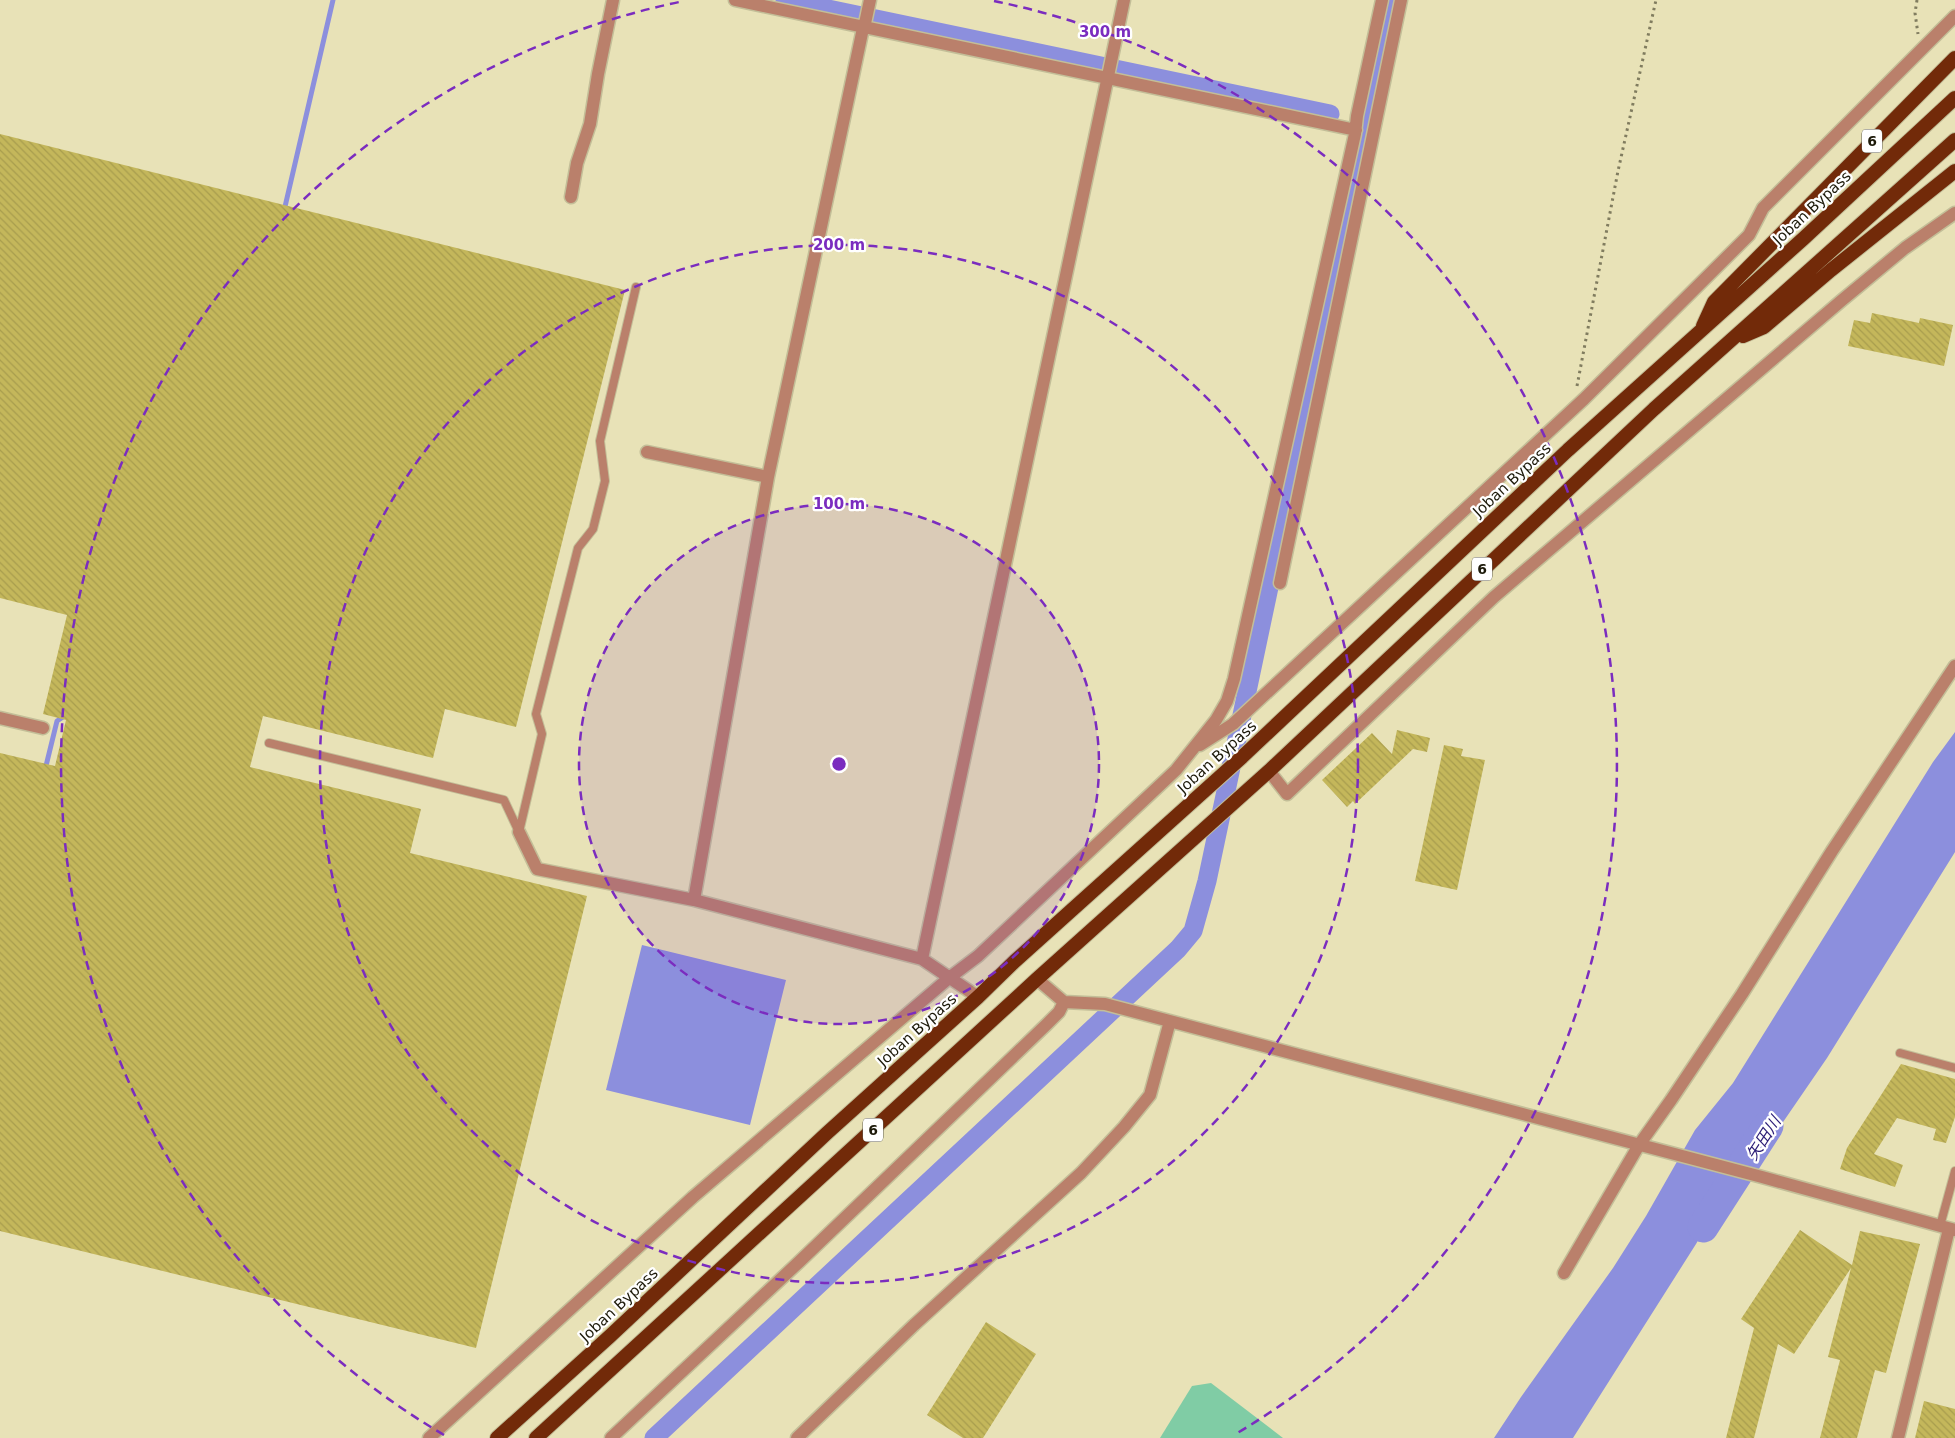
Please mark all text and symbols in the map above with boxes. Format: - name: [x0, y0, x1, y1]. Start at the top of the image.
- text: 300 m: [1079, 23, 1131, 41]
- road number: 6: [1862, 130, 1882, 152]
- street label: Joban Bypass: [1769, 167, 1855, 249]
- text: 200 m: [813, 236, 865, 254]
- street label: Joban Bypass: [1469, 439, 1555, 521]
- text: 100 m: [813, 495, 865, 513]
- road number: 6: [1472, 558, 1492, 580]
- street label: Joban Bypass: [1173, 717, 1260, 798]
- centre of rings: [830, 755, 848, 773]
- street label: Joban Bypass: [873, 990, 960, 1071]
- water label: 矢田川: [1742, 1111, 1786, 1164]
- road number: 6: [863, 1118, 883, 1142]
- street label: Joban Bypass: [576, 1264, 662, 1346]

